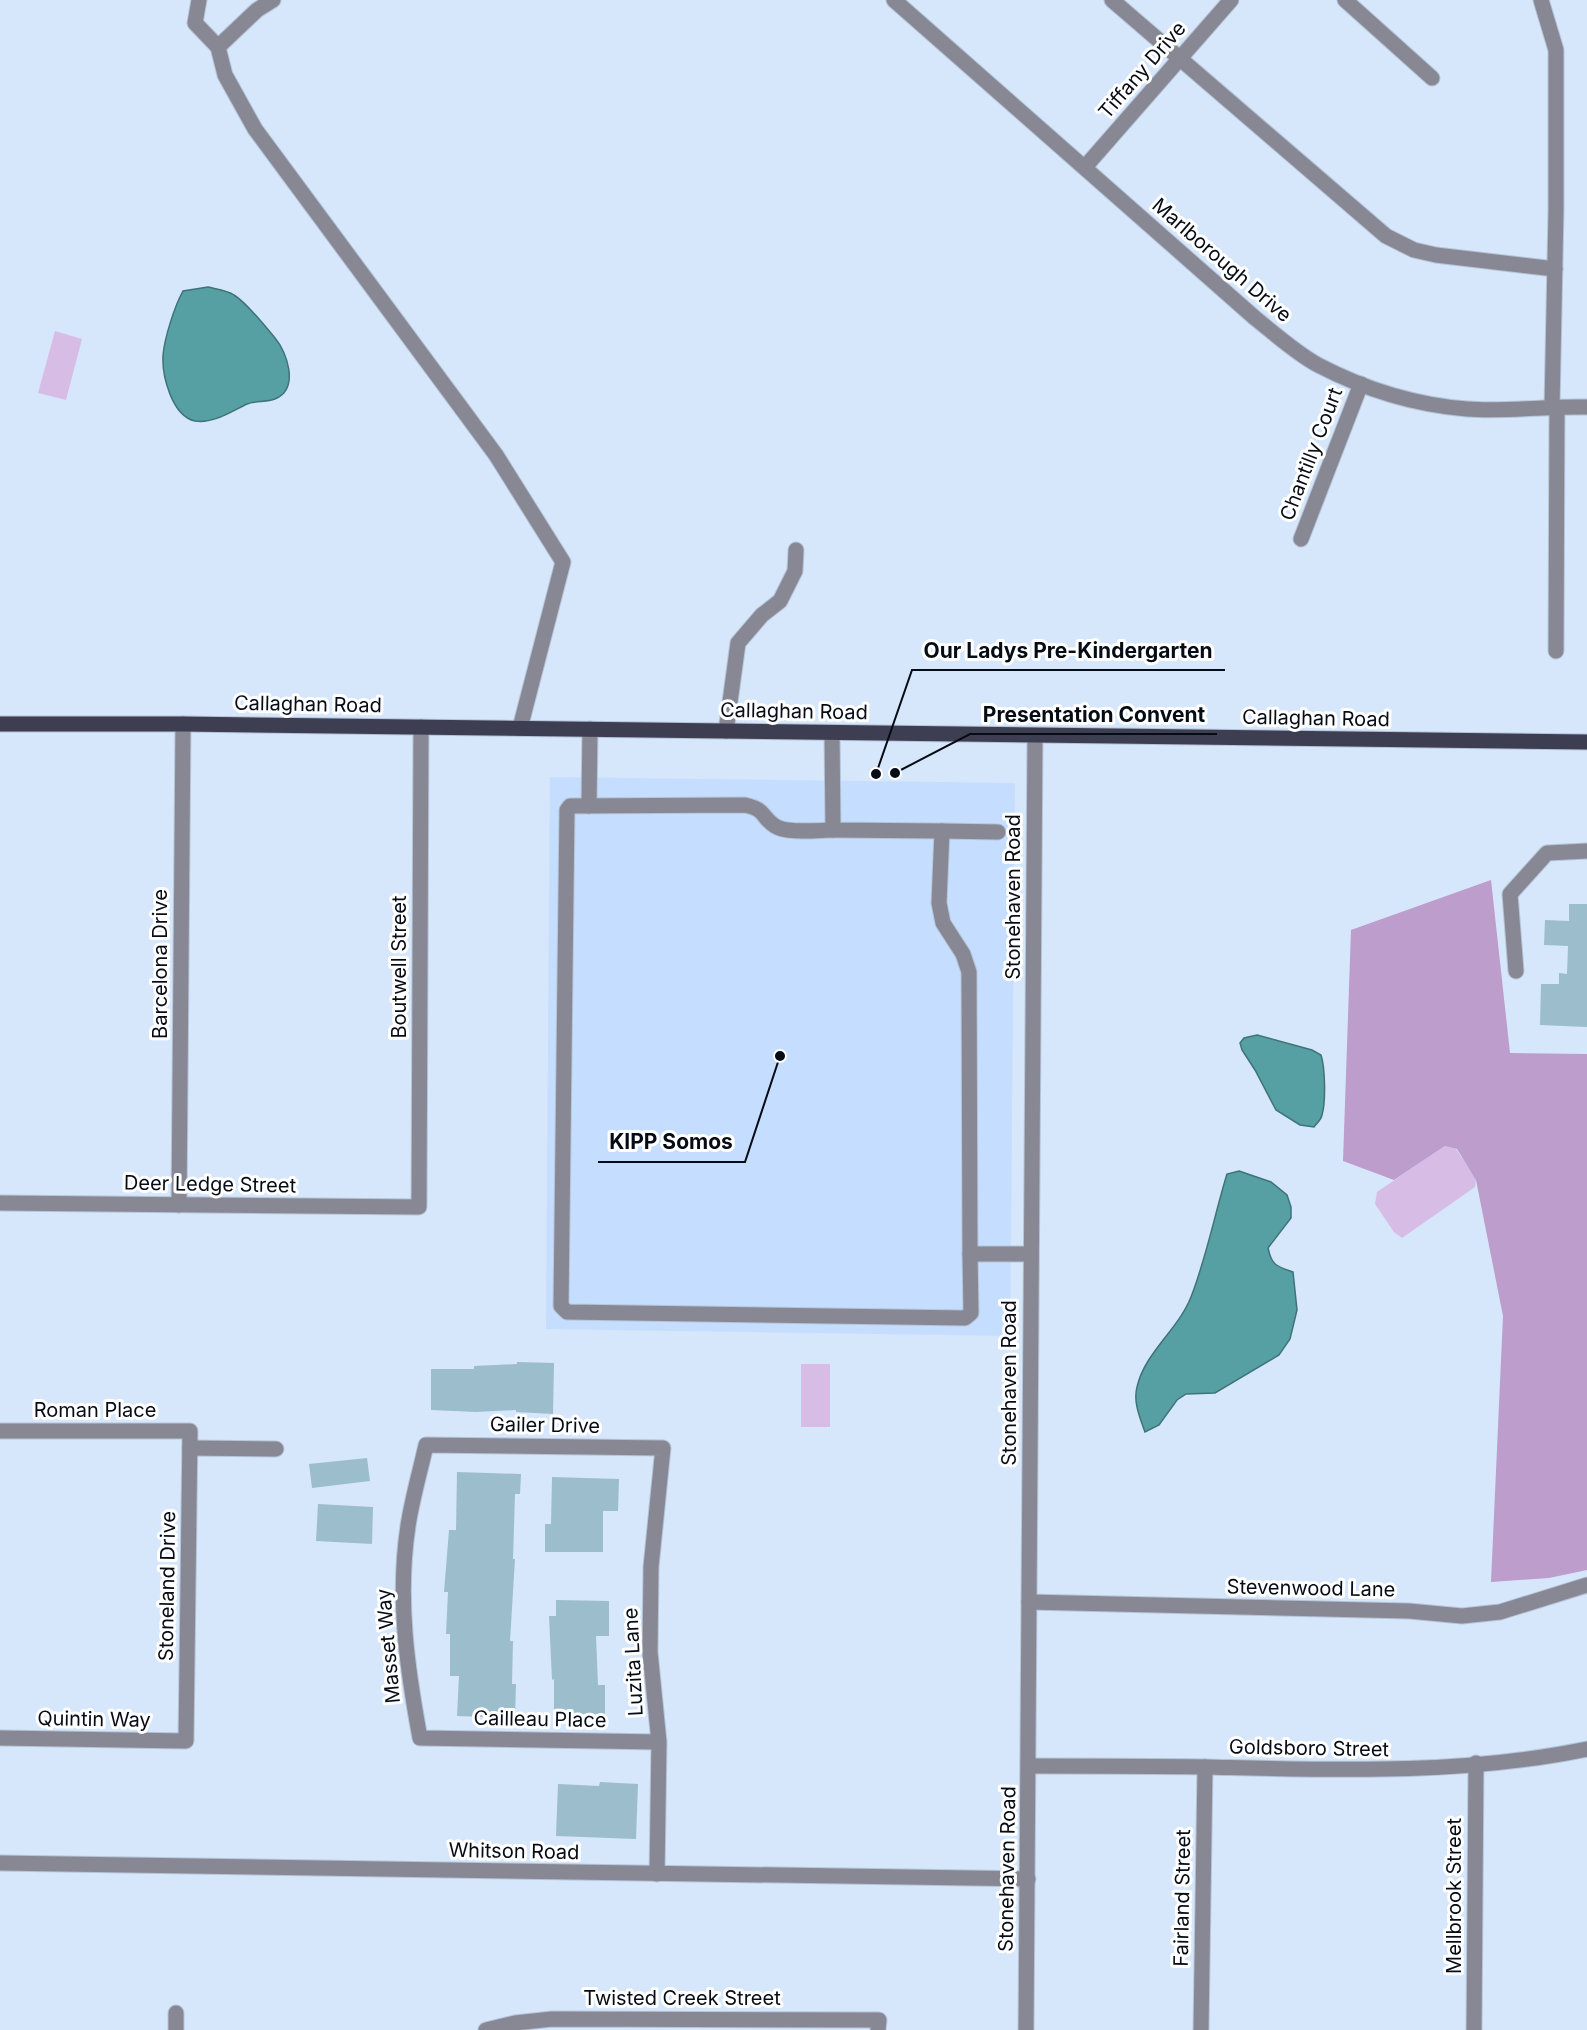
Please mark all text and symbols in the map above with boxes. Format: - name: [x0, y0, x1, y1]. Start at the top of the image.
- street label: Tiffany Drive: [1093, 17, 1191, 123]
- street label: Marlborough Drive: [1147, 193, 1297, 327]
- street label: Chantilly Court: [1275, 384, 1348, 524]
- callout: Our Ladys Pre-Kindergarten: [912, 631, 1225, 670]
- text: Our Ladys Pre-Kindergarten: [924, 638, 1212, 663]
- street label: Callaghan Road: [234, 691, 382, 717]
- callout: Presentation Convent: [970, 695, 1217, 734]
- street label: Callaghan Road: [720, 698, 868, 724]
- text: Presentation Convent: [983, 702, 1206, 727]
- street label: Callaghan Road: [1242, 705, 1390, 731]
- street label: Stonehaven Road: [1001, 814, 1025, 980]
- street label: Barcelona Drive: [148, 889, 172, 1039]
- street label: Boutwell Street: [387, 895, 411, 1039]
- callout: KIPP Somos: [598, 1123, 745, 1162]
- text: KIPP Somos: [609, 1129, 733, 1154]
- street label: Deer Ledge Street: [124, 1170, 297, 1198]
- street label: Stonehaven Road: [997, 1300, 1021, 1466]
- street label: Roman Place: [34, 1398, 156, 1422]
- street label: Gailer Drive: [490, 1412, 600, 1438]
- street label: Stoneland Drive: [154, 1511, 180, 1661]
- street label: Stevenwood Lane: [1226, 1575, 1396, 1601]
- street label: Masset Way: [371, 1588, 405, 1704]
- street label: Luzita Lane: [618, 1607, 648, 1717]
- street label: Quintin Way: [37, 1706, 151, 1732]
- street label: Cailleau Place: [473, 1706, 607, 1732]
- street label: Goldsboro Street: [1229, 1735, 1390, 1761]
- street label: Stonehaven Road: [994, 1786, 1020, 1952]
- street label: Mellbrook Street: [1442, 1818, 1466, 1974]
- street label: Fairland Street: [1169, 1829, 1195, 1967]
- street label: Whitson Road: [448, 1838, 580, 1864]
- street label: Twisted Creek Street: [583, 1986, 781, 2010]

